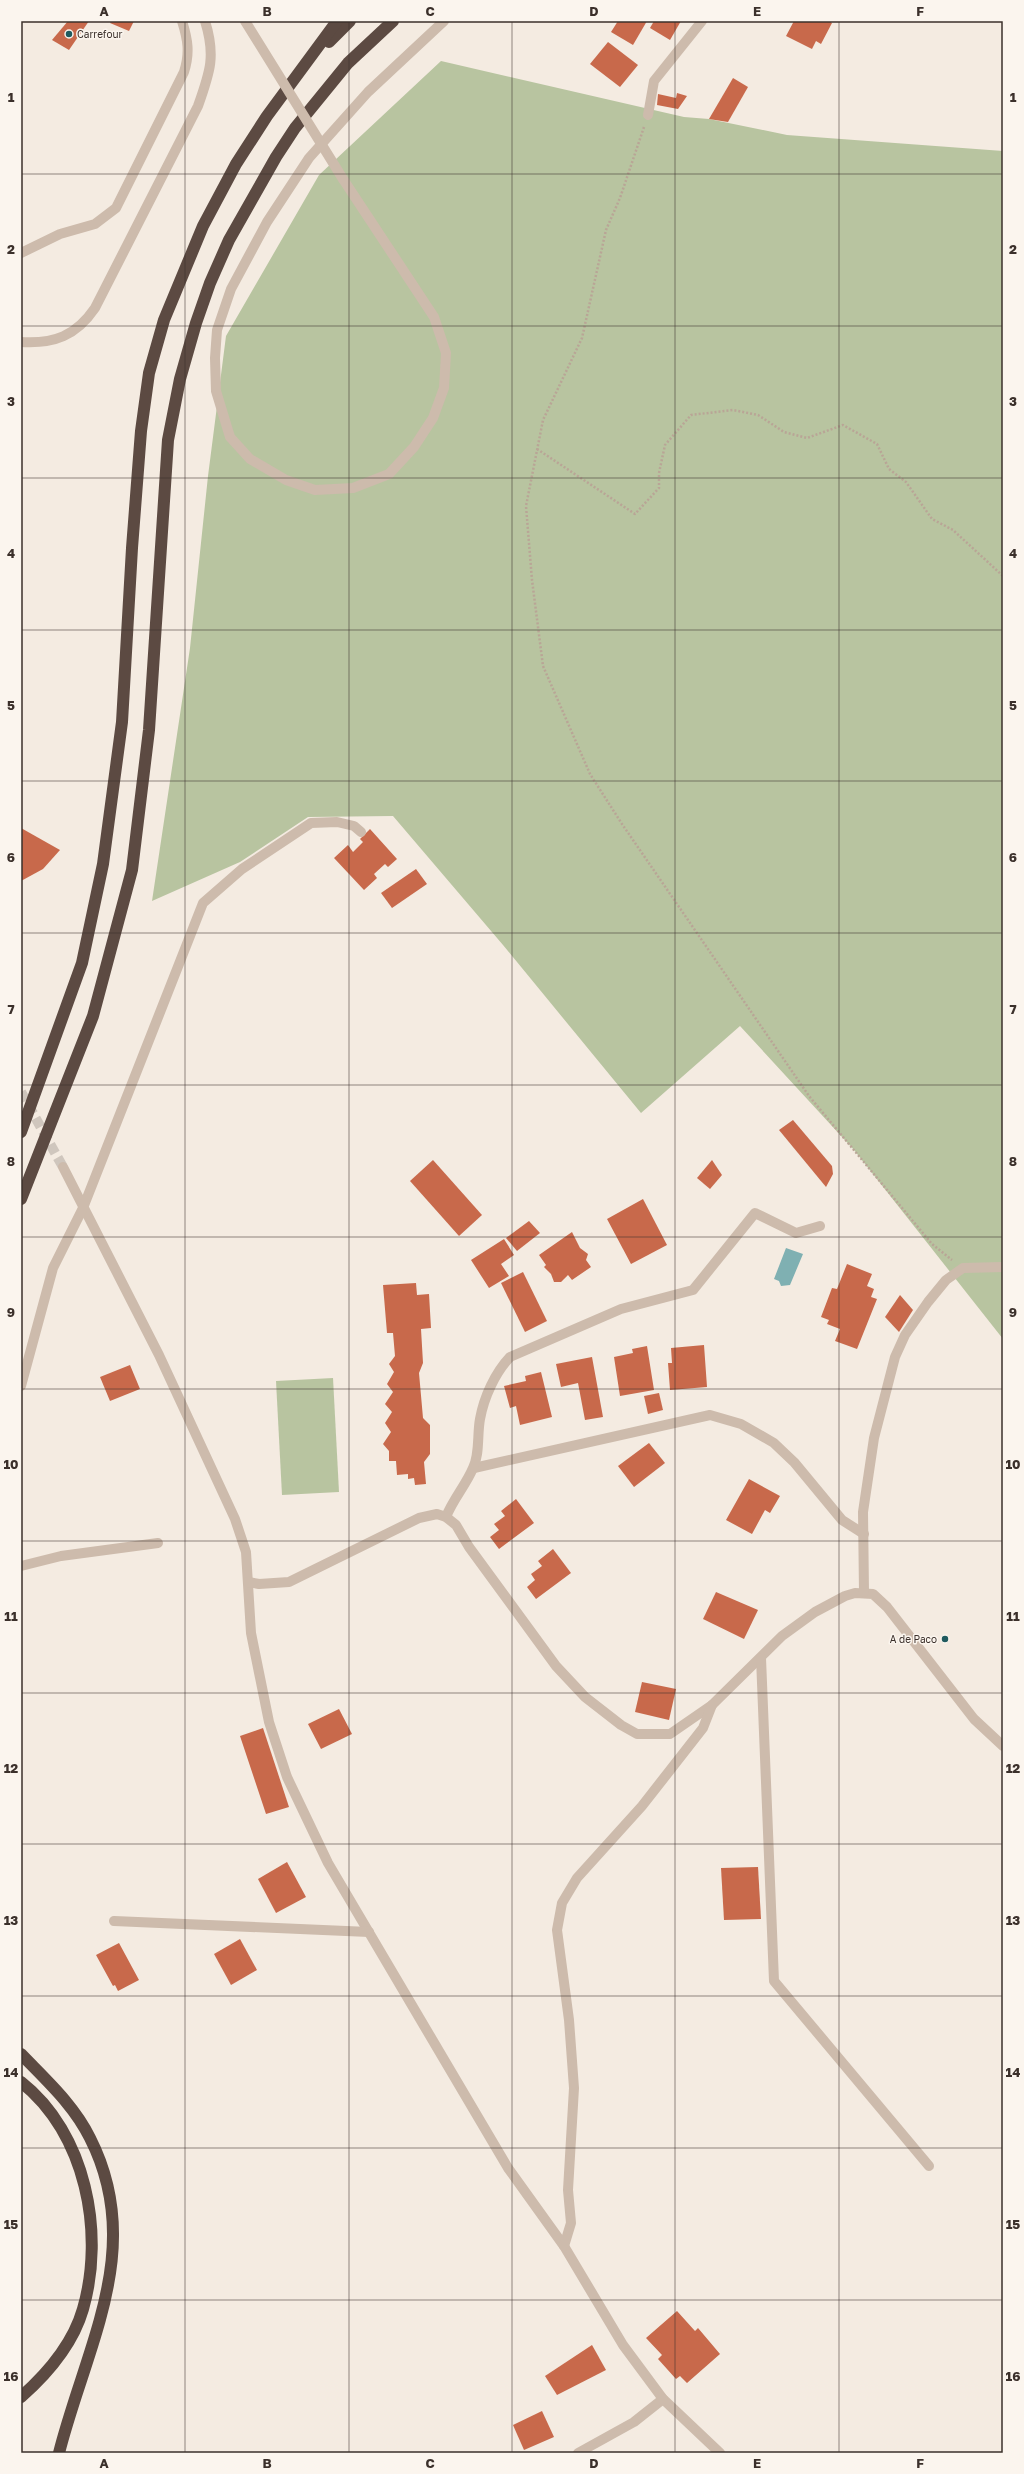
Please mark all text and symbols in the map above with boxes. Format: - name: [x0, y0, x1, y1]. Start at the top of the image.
- text: A: [99, 3, 109, 19]
- text: B: [262, 3, 272, 19]
- text: C: [425, 3, 435, 19]
- text: D: [589, 3, 599, 19]
- text: E: [753, 3, 761, 19]
- text: F: [916, 3, 924, 19]
- place label: Carrefour: [77, 28, 122, 40]
- marker: Carrefour: [64, 29, 74, 39]
- text: 1: [8, 89, 15, 105]
- text: 1: [1010, 89, 1017, 105]
- text: 2: [7, 241, 15, 257]
- text: 2: [1009, 241, 1017, 257]
- text: 3: [7, 393, 15, 409]
- text: 3: [1009, 393, 1017, 409]
- text: 4: [7, 545, 15, 561]
- text: 4: [1009, 545, 1017, 561]
- text: 5: [7, 697, 15, 713]
- text: 5: [1009, 697, 1017, 713]
- text: 6: [7, 849, 15, 865]
- text: 6: [1009, 849, 1017, 865]
- text: 7: [7, 1001, 15, 1017]
- text: 7: [1009, 1001, 1017, 1017]
- text: 8: [7, 1153, 15, 1169]
- text: 8: [1009, 1153, 1017, 1169]
- text: 9: [7, 1304, 15, 1320]
- text: 9: [1009, 1304, 1017, 1320]
- text: 10: [3, 1456, 19, 1472]
- text: 10: [1005, 1456, 1021, 1472]
- text: 11: [4, 1608, 18, 1624]
- text: 11: [1006, 1608, 1020, 1624]
- place label: A de Paco: [890, 1633, 937, 1645]
- marker: A de Paco: [940, 1634, 950, 1644]
- text: 12: [4, 1760, 18, 1776]
- text: 12: [1006, 1760, 1020, 1776]
- text: 13: [4, 1912, 18, 1928]
- text: 13: [1006, 1912, 1020, 1928]
- text: 14: [4, 2064, 18, 2080]
- text: 14: [1006, 2064, 1020, 2080]
- text: 15: [4, 2216, 18, 2232]
- text: 15: [1006, 2216, 1020, 2232]
- text: 16: [4, 2368, 18, 2384]
- text: 16: [1006, 2368, 1020, 2384]
- text: A: [99, 2455, 109, 2471]
- text: B: [262, 2455, 272, 2471]
- text: C: [425, 2455, 435, 2471]
- text: D: [589, 2455, 599, 2471]
- text: E: [753, 2455, 761, 2471]
- text: F: [916, 2455, 924, 2471]

